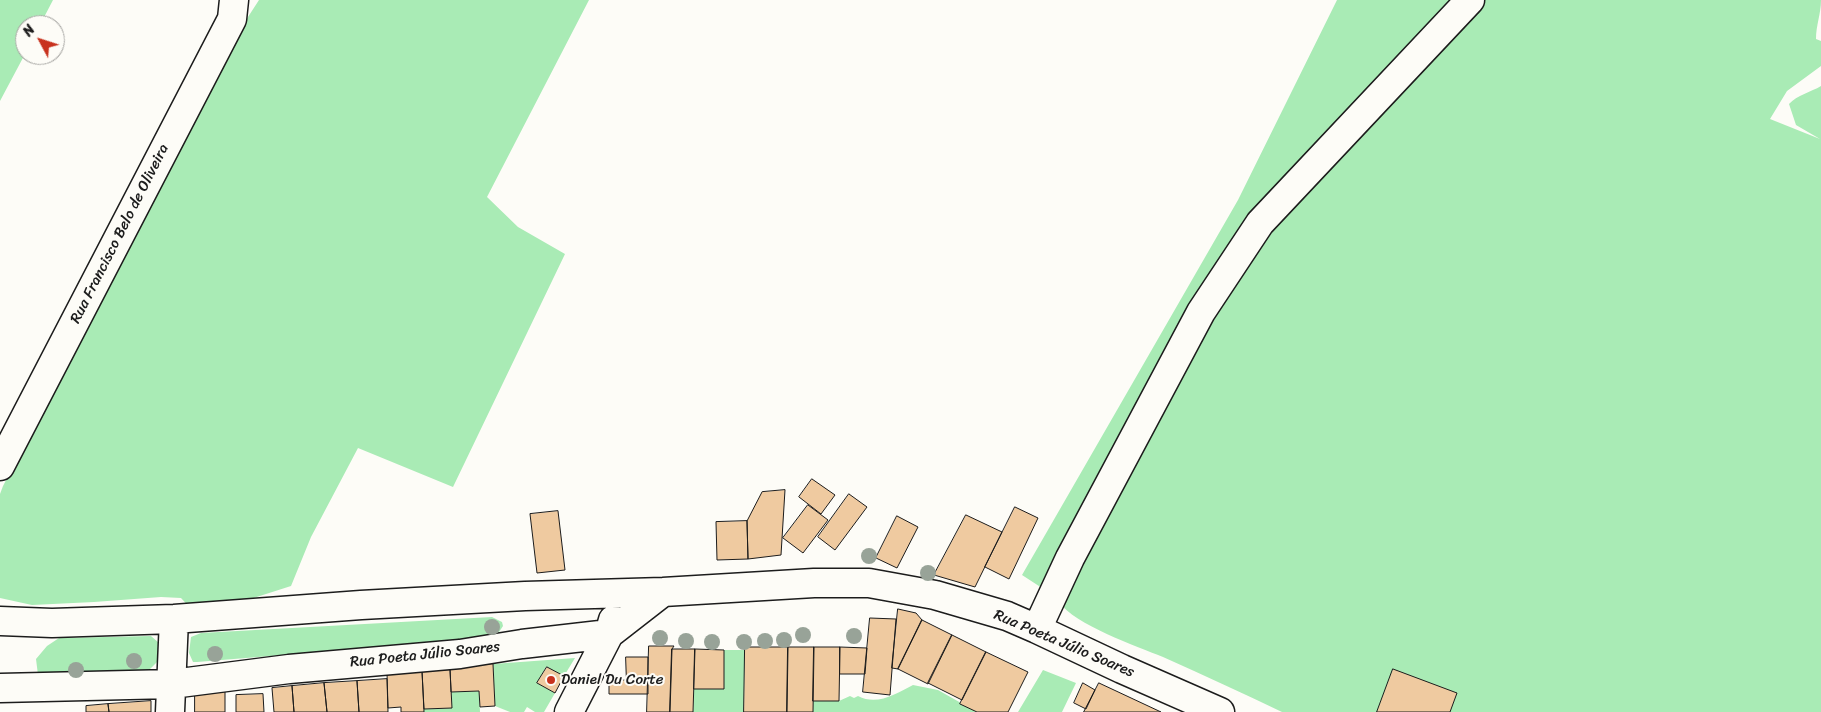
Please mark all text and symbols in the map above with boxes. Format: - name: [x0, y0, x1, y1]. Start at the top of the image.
- north arrow: [15, 15, 65, 65]
- text: N: [16, 19, 42, 42]
- street label: Rua Francisco Belo de Oliveira: [67, 141, 173, 327]
- street label: Rua Poeta Júlio Soares: [991, 606, 1137, 682]
- street label: Rua Poeta Júlio Soares: [349, 638, 501, 672]
- place label: Daniel Du Corte: [561, 671, 663, 689]
- marker: Daniel Du Corte: [545, 674, 557, 686]

